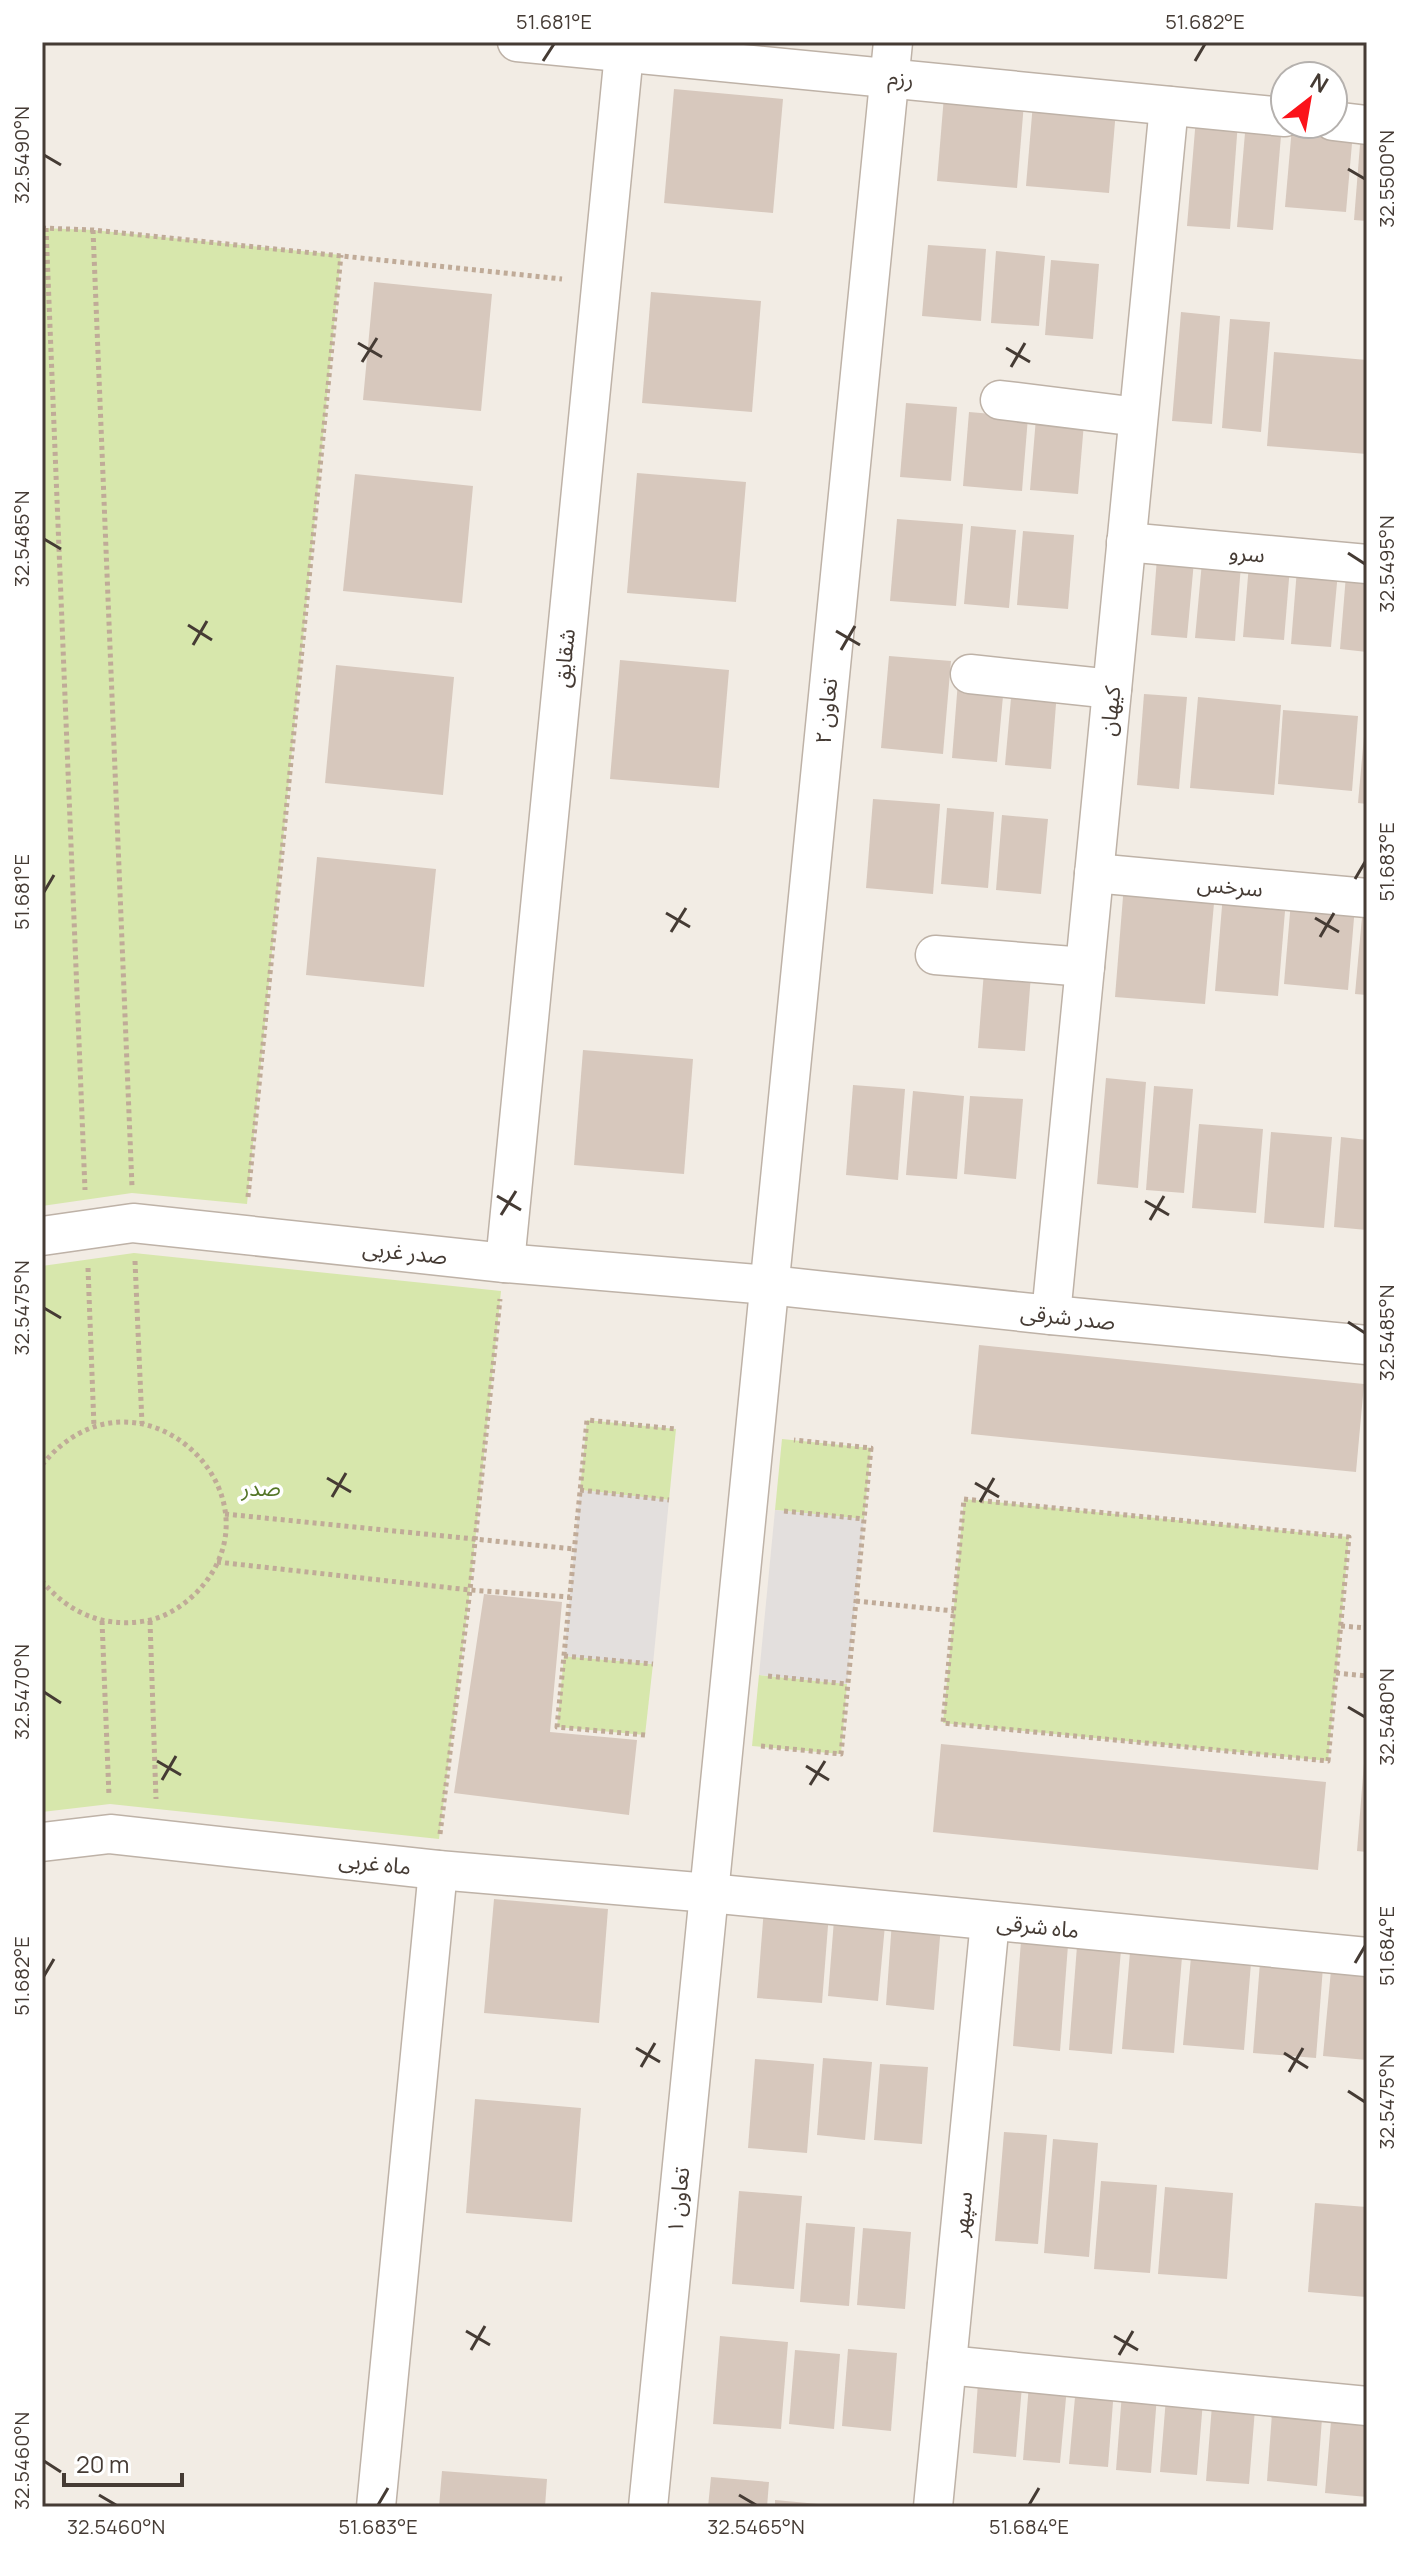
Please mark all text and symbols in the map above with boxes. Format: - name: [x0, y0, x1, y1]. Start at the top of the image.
- text: 51.681°E: [516, 8, 592, 35]
- text: 51.682°E: [1165, 8, 1245, 35]
- north arrow: [1269, 60, 1349, 140]
- street label: رزم: [886, 62, 915, 96]
- text: N: [1305, 66, 1334, 100]
- text: 32.5490°N: [8, 106, 35, 204]
- text: 32.5500°N: [1373, 130, 1400, 228]
- text: 32.5485°N: [8, 491, 35, 587]
- text: 32.5495°N: [1373, 515, 1400, 613]
- street label: سرو: [1228, 536, 1266, 570]
- street label: شقایق: [546, 627, 582, 689]
- street label: تعاون ۲: [808, 676, 844, 746]
- street label: کیهان: [1092, 684, 1128, 737]
- text: 51.683°E: [1373, 822, 1400, 902]
- text: 51.681°E: [8, 854, 35, 930]
- street label: سرخس: [1196, 868, 1264, 904]
- street label: صدر غربی: [361, 1233, 449, 1271]
- text: 32.5475°N: [8, 1260, 35, 1356]
- text: 32.5485°N: [1373, 1285, 1400, 1381]
- street label: صدر شرقی: [1019, 1297, 1117, 1337]
- park label: صدر: [240, 1473, 281, 1503]
- text: 32.5470°N: [8, 1644, 35, 1740]
- text: 32.5480°N: [1373, 1668, 1400, 1766]
- street label: ماه غربی: [337, 1844, 413, 1882]
- text: 51.684°E: [1373, 1906, 1400, 1986]
- street label: ماه شرقی: [995, 1907, 1081, 1945]
- text: 51.682°E: [8, 1936, 35, 2016]
- text: 32.5475°N: [1373, 2054, 1400, 2150]
- street label: تعاون ۱: [660, 2165, 696, 2235]
- street label: سپهر: [945, 2190, 979, 2239]
- text: 32.5460°N: [8, 2412, 35, 2510]
- scale bar: [64, 2437, 182, 2487]
- text: 20 m: [76, 2447, 129, 2480]
- text: 32.5460°N: [67, 2513, 165, 2540]
- text: 51.683°E: [338, 2513, 418, 2540]
- text: 32.5465°N: [707, 2513, 805, 2540]
- text: 51.684°E: [989, 2513, 1069, 2540]

